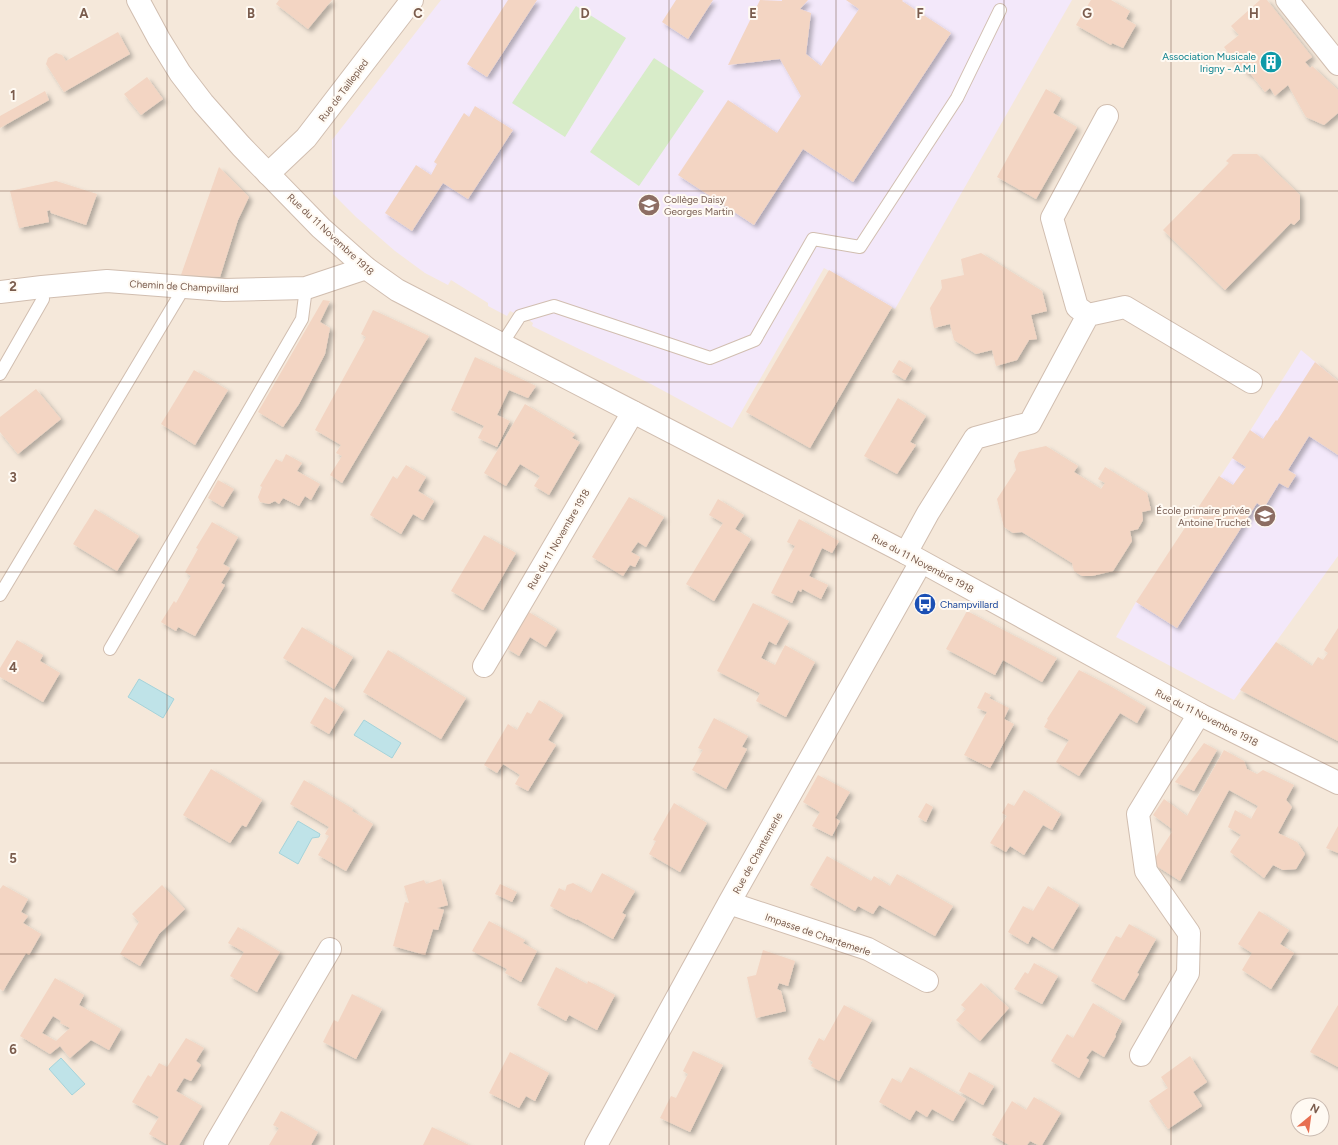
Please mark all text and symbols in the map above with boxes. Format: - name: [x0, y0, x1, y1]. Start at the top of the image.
- text: A: [79, 6, 89, 21]
- text: B: [247, 6, 255, 21]
- text: C: [413, 6, 423, 21]
- text: D: [580, 6, 590, 21]
- text: E: [749, 6, 757, 21]
- text: F: [916, 6, 924, 21]
- text: G: [1082, 6, 1092, 21]
- text: H: [1249, 6, 1259, 21]
- building icon: Association Musicale Irigny - A.M.I: [1258, 49, 1284, 75]
- place label: Association Musicale Irigny - A.M.I: [1162, 50, 1257, 75]
- street label: Rue de Taillepied: [316, 56, 371, 124]
- text: 1: [10, 88, 16, 103]
- street label: Rue du 11 Novembre 1918: [284, 191, 377, 278]
- school or university icon: Collège Daisy Georges Martin: [636, 192, 662, 218]
- place label: Collège Daisy Georges Martin: [664, 193, 734, 218]
- street label: Chemin de Champvillard: [129, 277, 239, 296]
- text: 2: [9, 279, 17, 294]
- text: 3: [9, 470, 17, 485]
- street label: Rue du 11 Novembre 1918: [524, 487, 593, 592]
- school or university icon: École primaire privée Antoine Truchet: [1252, 503, 1278, 529]
- place label: École primaire privée Antoine Truchet: [1156, 504, 1251, 529]
- street label: Rue du 11 Novembre 1918: [869, 531, 976, 596]
- bus stop icon: Champvillard: [912, 591, 938, 617]
- place label: Champvillard: [940, 598, 999, 611]
- text: 4: [9, 660, 17, 675]
- street label: Rue du 11 Novembre 1918: [1153, 686, 1261, 749]
- street label: Rue de Chantemerle: [730, 810, 786, 896]
- text: 5: [9, 851, 17, 866]
- street label: Impasse de Chantemerle: [763, 910, 873, 959]
- text: 6: [9, 1042, 17, 1057]
- north arrow: [1290, 1097, 1330, 1137]
- text: N: [1308, 1101, 1321, 1116]

